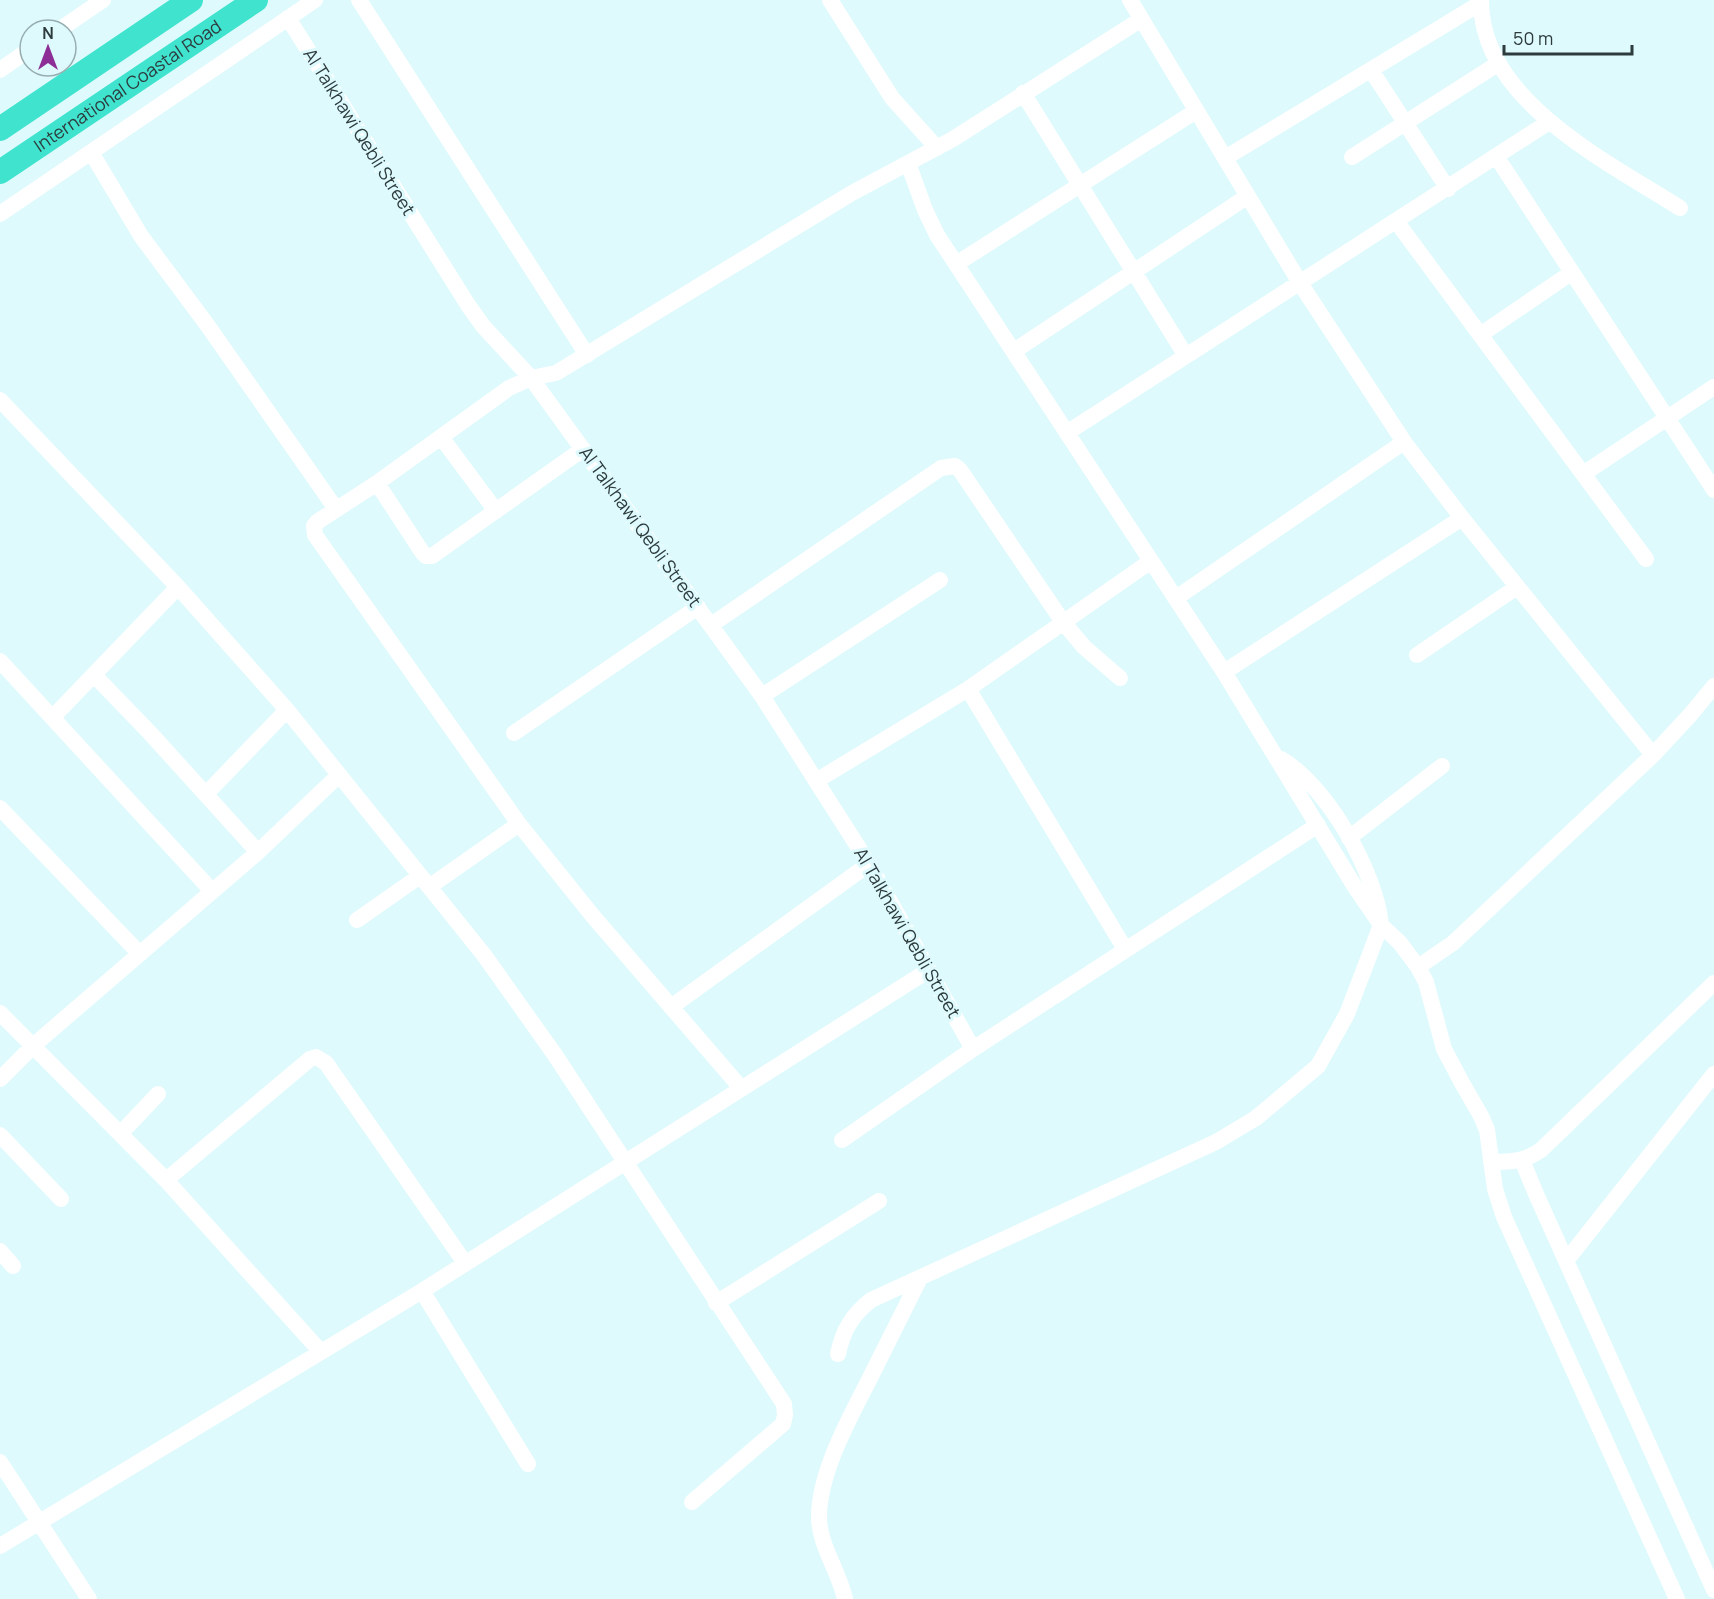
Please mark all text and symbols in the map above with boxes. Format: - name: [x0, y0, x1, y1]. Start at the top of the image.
- street label: International Coastal Road: [29, 14, 226, 157]
- north arrow: [18, 18, 78, 78]
- scale bar: [1504, 18, 1632, 56]
- text: N: [42, 22, 54, 44]
- text: 50 m: [1513, 26, 1553, 50]
- street label: Al Talkhawi Qebli Street: [299, 43, 421, 220]
- street label: Al Talkhawi Qebli Street: [574, 441, 707, 611]
- street label: Al Talkhawi Qebli Street: [849, 843, 966, 1022]

